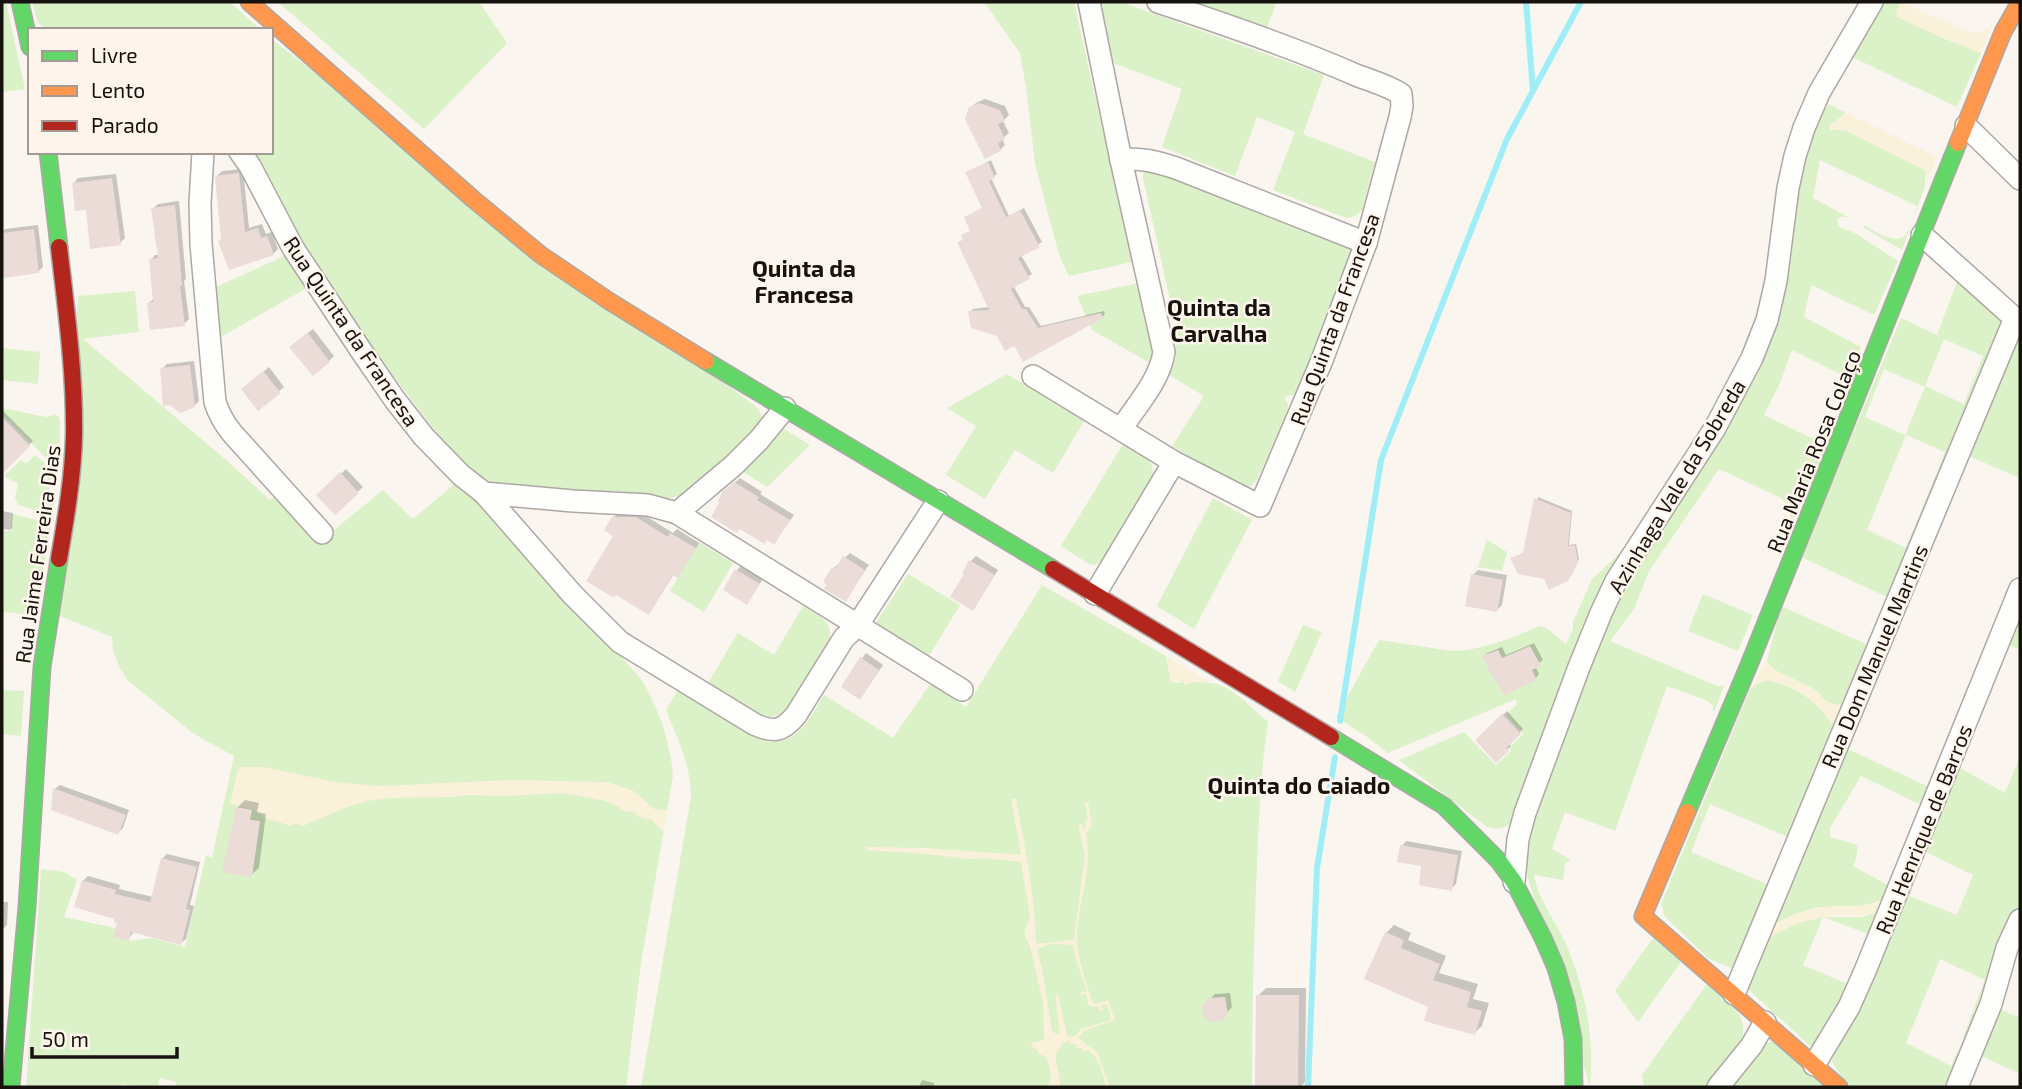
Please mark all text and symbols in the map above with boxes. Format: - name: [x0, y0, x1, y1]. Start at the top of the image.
- legend: [28, 28, 273, 154]
- text: Livre: [91, 42, 138, 67]
- text: Lento: [91, 77, 145, 102]
- text: Parado: [91, 112, 159, 137]
- street label: Rua Quinta da Francesa: [1284, 210, 1385, 429]
- street label: Rua Quinta da Francesa: [278, 231, 425, 431]
- district label: Quinta da Francesa: [752, 254, 856, 308]
- district label: Quinta da Carvalha: [1167, 293, 1271, 347]
- street label: Rua Maria Rosa Colaço: [1761, 346, 1867, 557]
- street label: Azinhaga Vale da Sobreda: [1602, 375, 1750, 597]
- street label: Rua Jaime Ferreira Dias: [9, 443, 65, 665]
- street label: Rua Dom Manuel Martins: [1816, 540, 1932, 772]
- street label: Rua Henrique de Barros: [1869, 721, 1977, 937]
- district label: Quinta do Caiado: [1208, 771, 1390, 800]
- scale bar: [32, 1016, 177, 1060]
- text: 50 m: [42, 1026, 89, 1051]

